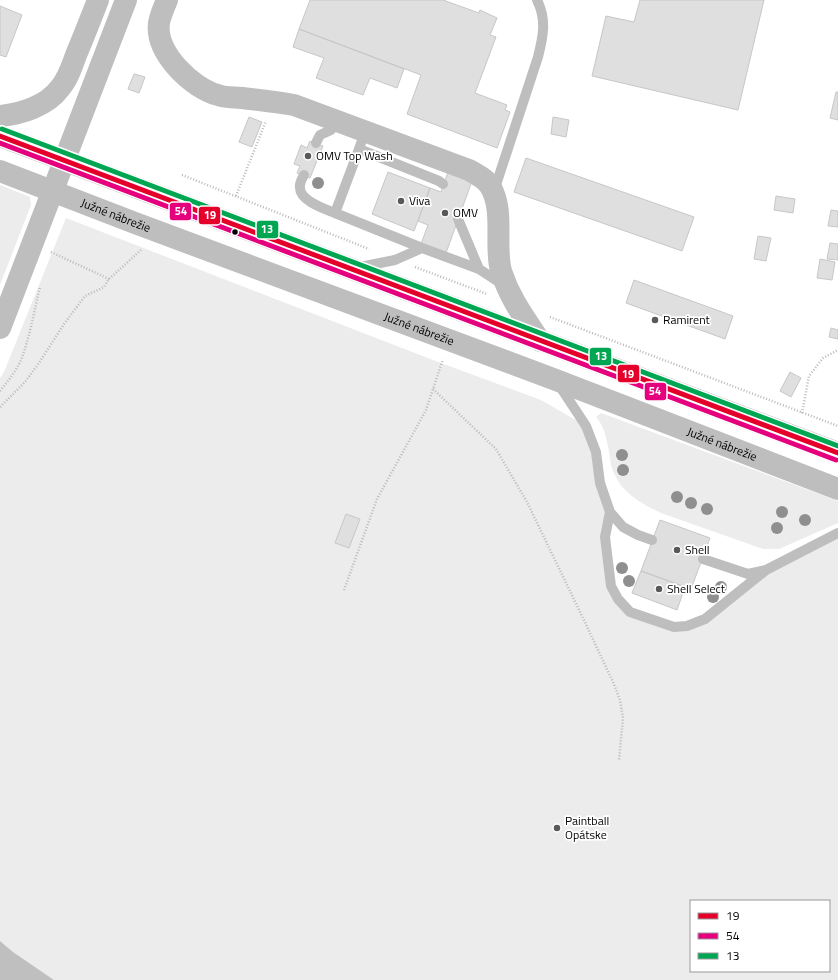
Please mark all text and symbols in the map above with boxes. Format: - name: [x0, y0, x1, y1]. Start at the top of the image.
- place label: OMV Top Wash: [316, 146, 393, 165]
- marker: OMV Top Wash: [303, 151, 313, 161]
- place label: Viva: [409, 191, 430, 210]
- street label: Južné nábrežie: [78, 193, 154, 237]
- marker: Viva: [396, 196, 406, 206]
- line badge: 54: [169, 202, 192, 221]
- text: 54: [175, 203, 187, 219]
- place label: OMV: [453, 203, 478, 222]
- line badge: 19: [198, 206, 221, 225]
- text: 19: [204, 207, 216, 223]
- marker: OMV: [440, 208, 450, 218]
- line badge: 13: [256, 220, 279, 239]
- text: 13: [261, 221, 273, 237]
- unlabelled marker: [230, 227, 240, 237]
- street label: Južné nábrežie: [382, 307, 457, 350]
- place label: Ramirent: [663, 310, 711, 329]
- marker: Ramirent: [650, 315, 660, 325]
- line badge: 13: [589, 347, 612, 366]
- text: 13: [595, 348, 607, 364]
- line badge: 19: [617, 364, 640, 383]
- text: 19: [622, 366, 634, 382]
- line badge: 54: [644, 382, 667, 401]
- text: 54: [649, 383, 661, 399]
- street label: Južné nábrežie: [685, 422, 760, 466]
- place label: Shell: [685, 540, 710, 559]
- marker: Shell: [672, 545, 682, 555]
- place label: Shell Select: [667, 579, 726, 598]
- marker: Shell Select: [654, 584, 664, 594]
- place label: Paintball Opátske: [565, 811, 609, 844]
- marker: Paintball Opátske: [552, 823, 562, 833]
- legend: [690, 900, 830, 972]
- text: 19: [726, 906, 740, 925]
- text: 54: [726, 926, 740, 945]
- text: 13: [726, 946, 739, 965]

